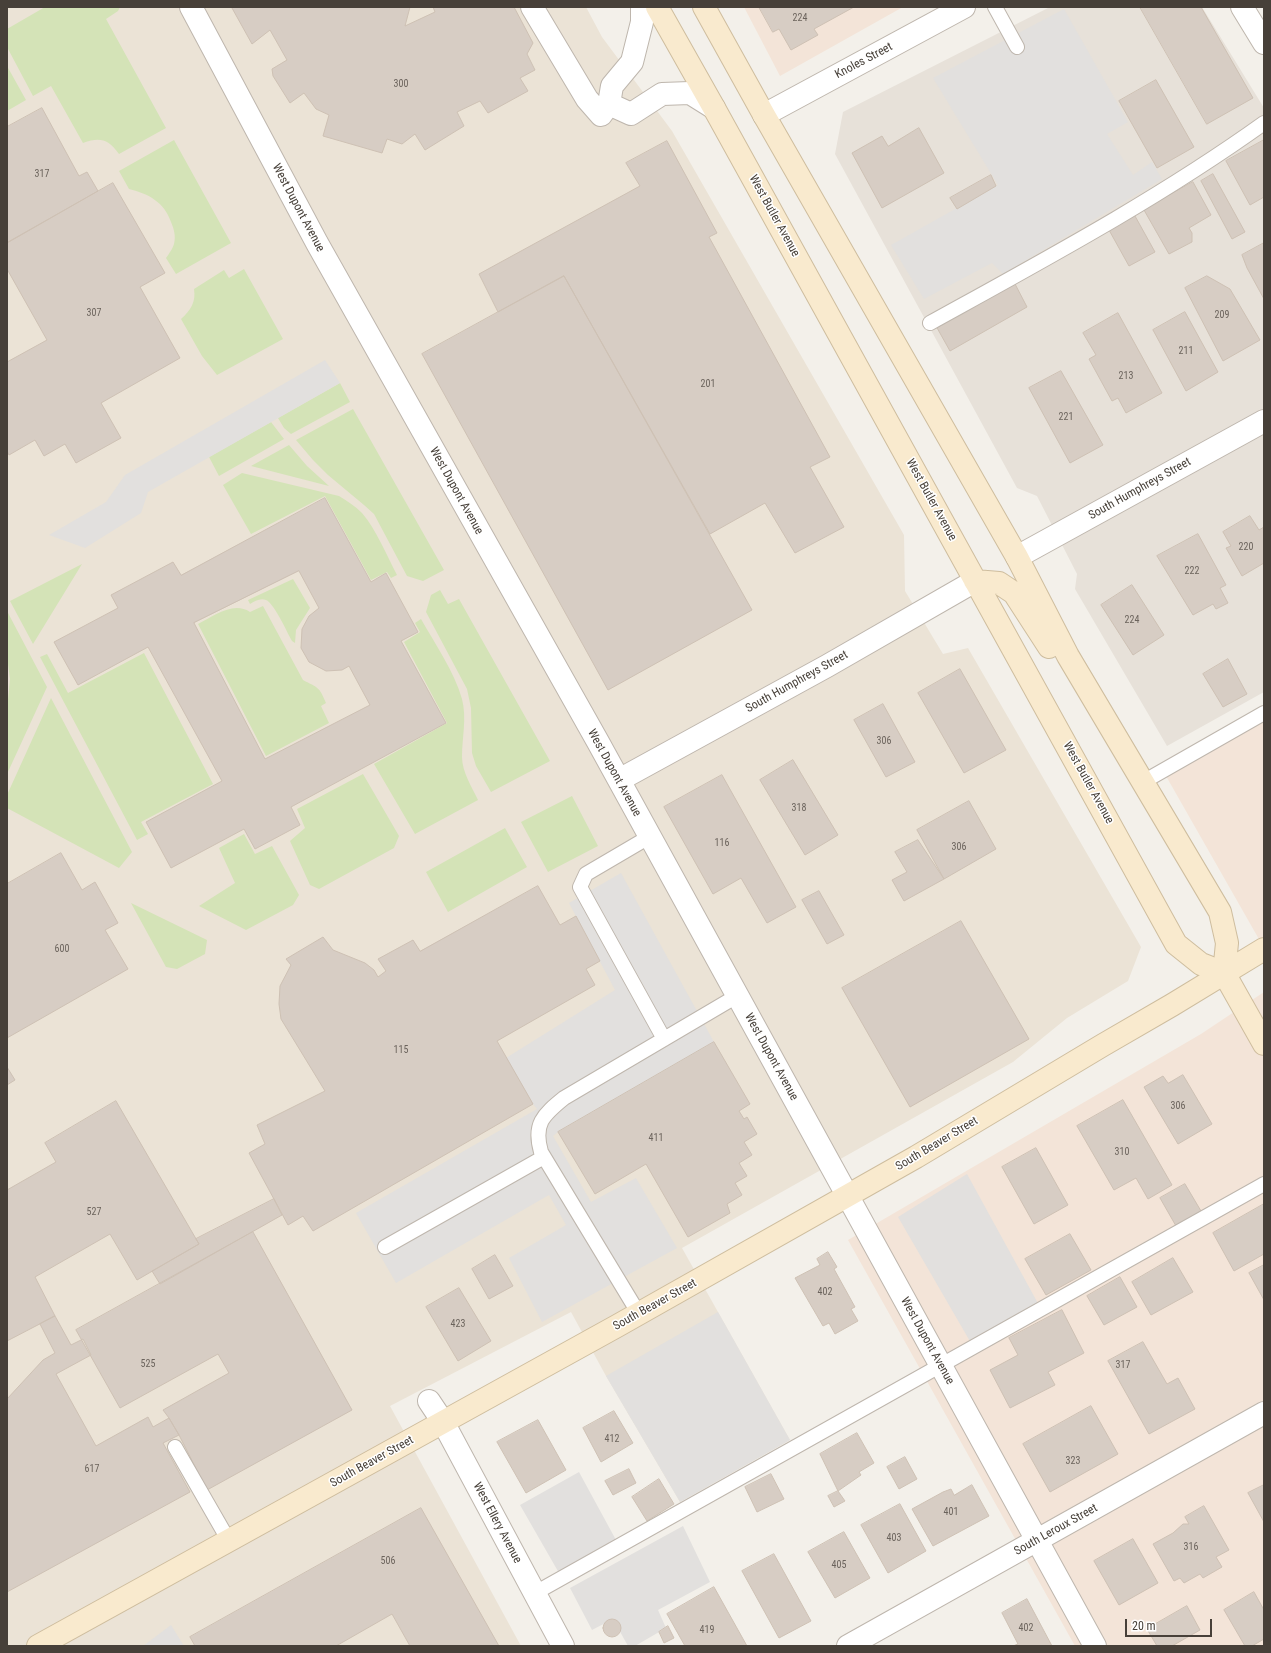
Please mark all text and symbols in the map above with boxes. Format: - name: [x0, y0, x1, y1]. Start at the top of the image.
- house number: 224: [793, 12, 807, 24]
- street label: Knoles Street: [833, 40, 895, 82]
- house number: 300: [394, 78, 408, 90]
- street label: West Dupont Avenue: [269, 162, 327, 254]
- house number: 317: [35, 168, 49, 180]
- street label: West Butler Avenue: [745, 172, 803, 260]
- house number: 307: [87, 307, 101, 319]
- house number: 209: [1215, 309, 1229, 321]
- house number: 211: [1179, 345, 1193, 357]
- house number: 213: [1119, 370, 1133, 382]
- house number: 201: [701, 378, 715, 390]
- house number: 221: [1059, 411, 1073, 423]
- street label: West Dupont Avenue: [426, 445, 486, 537]
- street label: South Humphreys Street: [1086, 455, 1194, 523]
- street label: West Butler Avenue: [902, 456, 960, 544]
- house number: 220: [1239, 541, 1253, 553]
- house number: 222: [1185, 565, 1199, 577]
- house number: 224: [1125, 614, 1139, 626]
- street label: South Humphreys Street: [743, 648, 851, 716]
- street label: West Dupont Avenue: [584, 727, 644, 819]
- house number: 306: [877, 735, 891, 747]
- street label: West Butler Avenue: [1059, 739, 1117, 827]
- house number: 318: [792, 802, 806, 814]
- house number: 116: [715, 837, 729, 849]
- house number: 306: [952, 841, 966, 853]
- house number: 600: [55, 943, 69, 955]
- street label: West Dupont Avenue: [741, 1011, 801, 1103]
- house number: 115: [394, 1044, 408, 1056]
- house number: 306: [1171, 1100, 1185, 1112]
- street label: South Beaver Street: [893, 1114, 981, 1174]
- house number: 411: [649, 1132, 663, 1144]
- house number: 310: [1115, 1146, 1129, 1158]
- house number: 527: [87, 1206, 101, 1218]
- street label: South Beaver Street: [611, 1276, 699, 1334]
- house number: 402: [818, 1286, 832, 1298]
- street label: West Dupont Avenue: [897, 1295, 957, 1387]
- house number: 423: [451, 1318, 465, 1330]
- house number: 525: [141, 1358, 155, 1370]
- house number: 317: [1116, 1359, 1130, 1371]
- street label: South Beaver Street: [328, 1433, 416, 1491]
- house number: 412: [605, 1433, 619, 1445]
- house number: 323: [1066, 1455, 1080, 1467]
- house number: 617: [85, 1463, 99, 1475]
- street label: West Ellery Avenue: [470, 1480, 524, 1566]
- street label: South Leroux Street: [1012, 1501, 1100, 1559]
- house number: 401: [944, 1506, 958, 1518]
- house number: 403: [887, 1532, 901, 1544]
- house number: 316: [1184, 1541, 1198, 1553]
- house number: 506: [381, 1555, 395, 1567]
- house number: 405: [832, 1559, 846, 1571]
- scale bar: [1127, 1611, 1214, 1637]
- text: 20 m: [1132, 1619, 1156, 1633]
- house number: 402: [1019, 1622, 1033, 1634]
- house number: 419: [700, 1624, 714, 1636]

